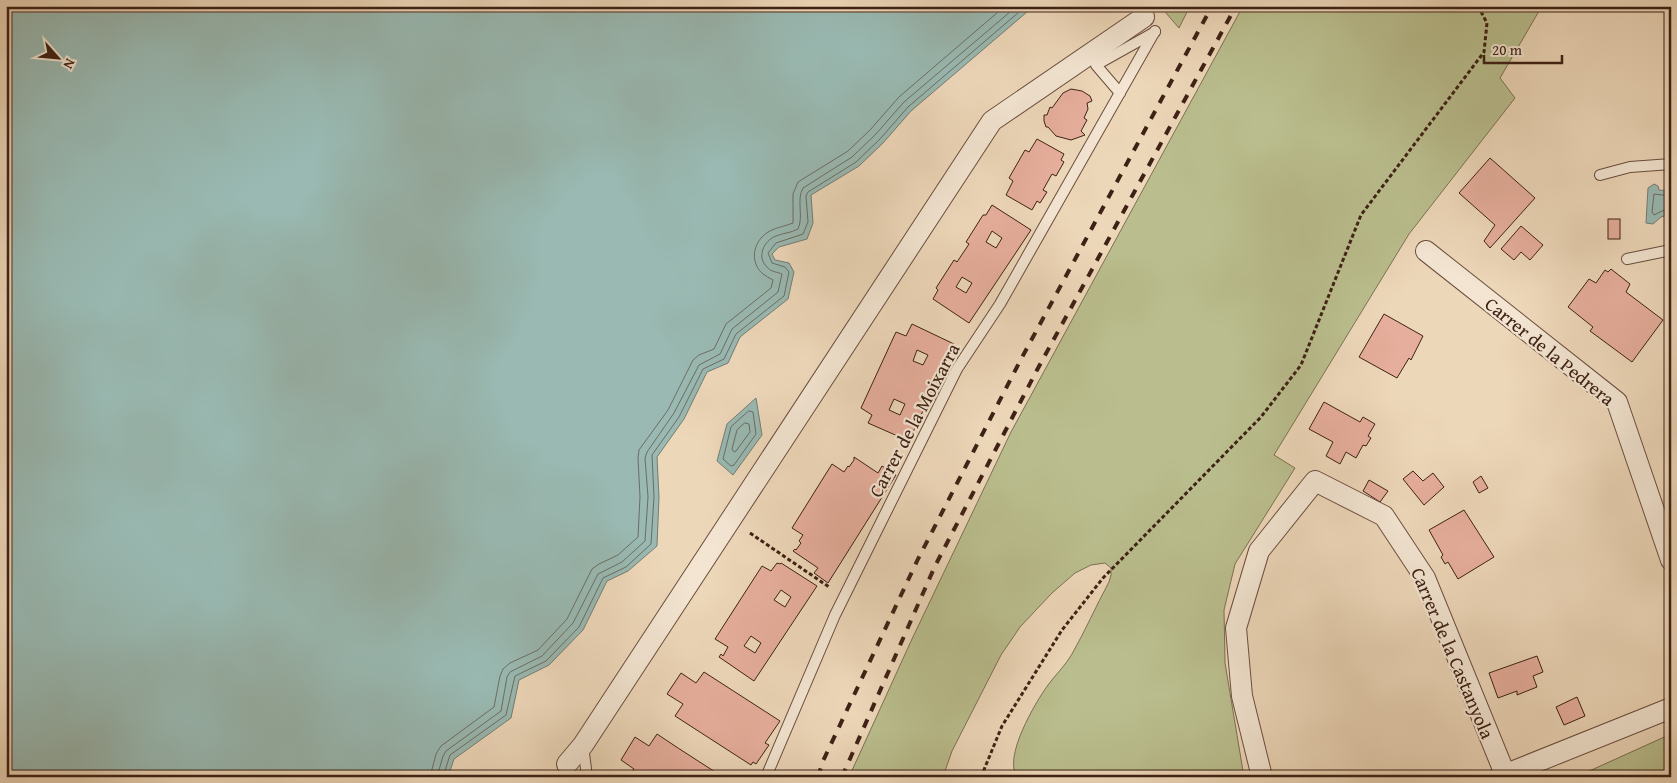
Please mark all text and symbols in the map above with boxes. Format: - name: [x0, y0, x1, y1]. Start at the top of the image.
- north arrow: [32, 32, 82, 82]
- scale bar: [1484, 32, 1562, 64]
- text: 20 m: [1492, 39, 1523, 60]
- text: N: [58, 55, 81, 73]
- street label: Carrer de la Pedrera: [1479, 290, 1621, 412]
- street label: Carrer de la Moixarra: [861, 338, 967, 502]
- street label: Carrer de la Castanyola: [1404, 563, 1502, 743]

